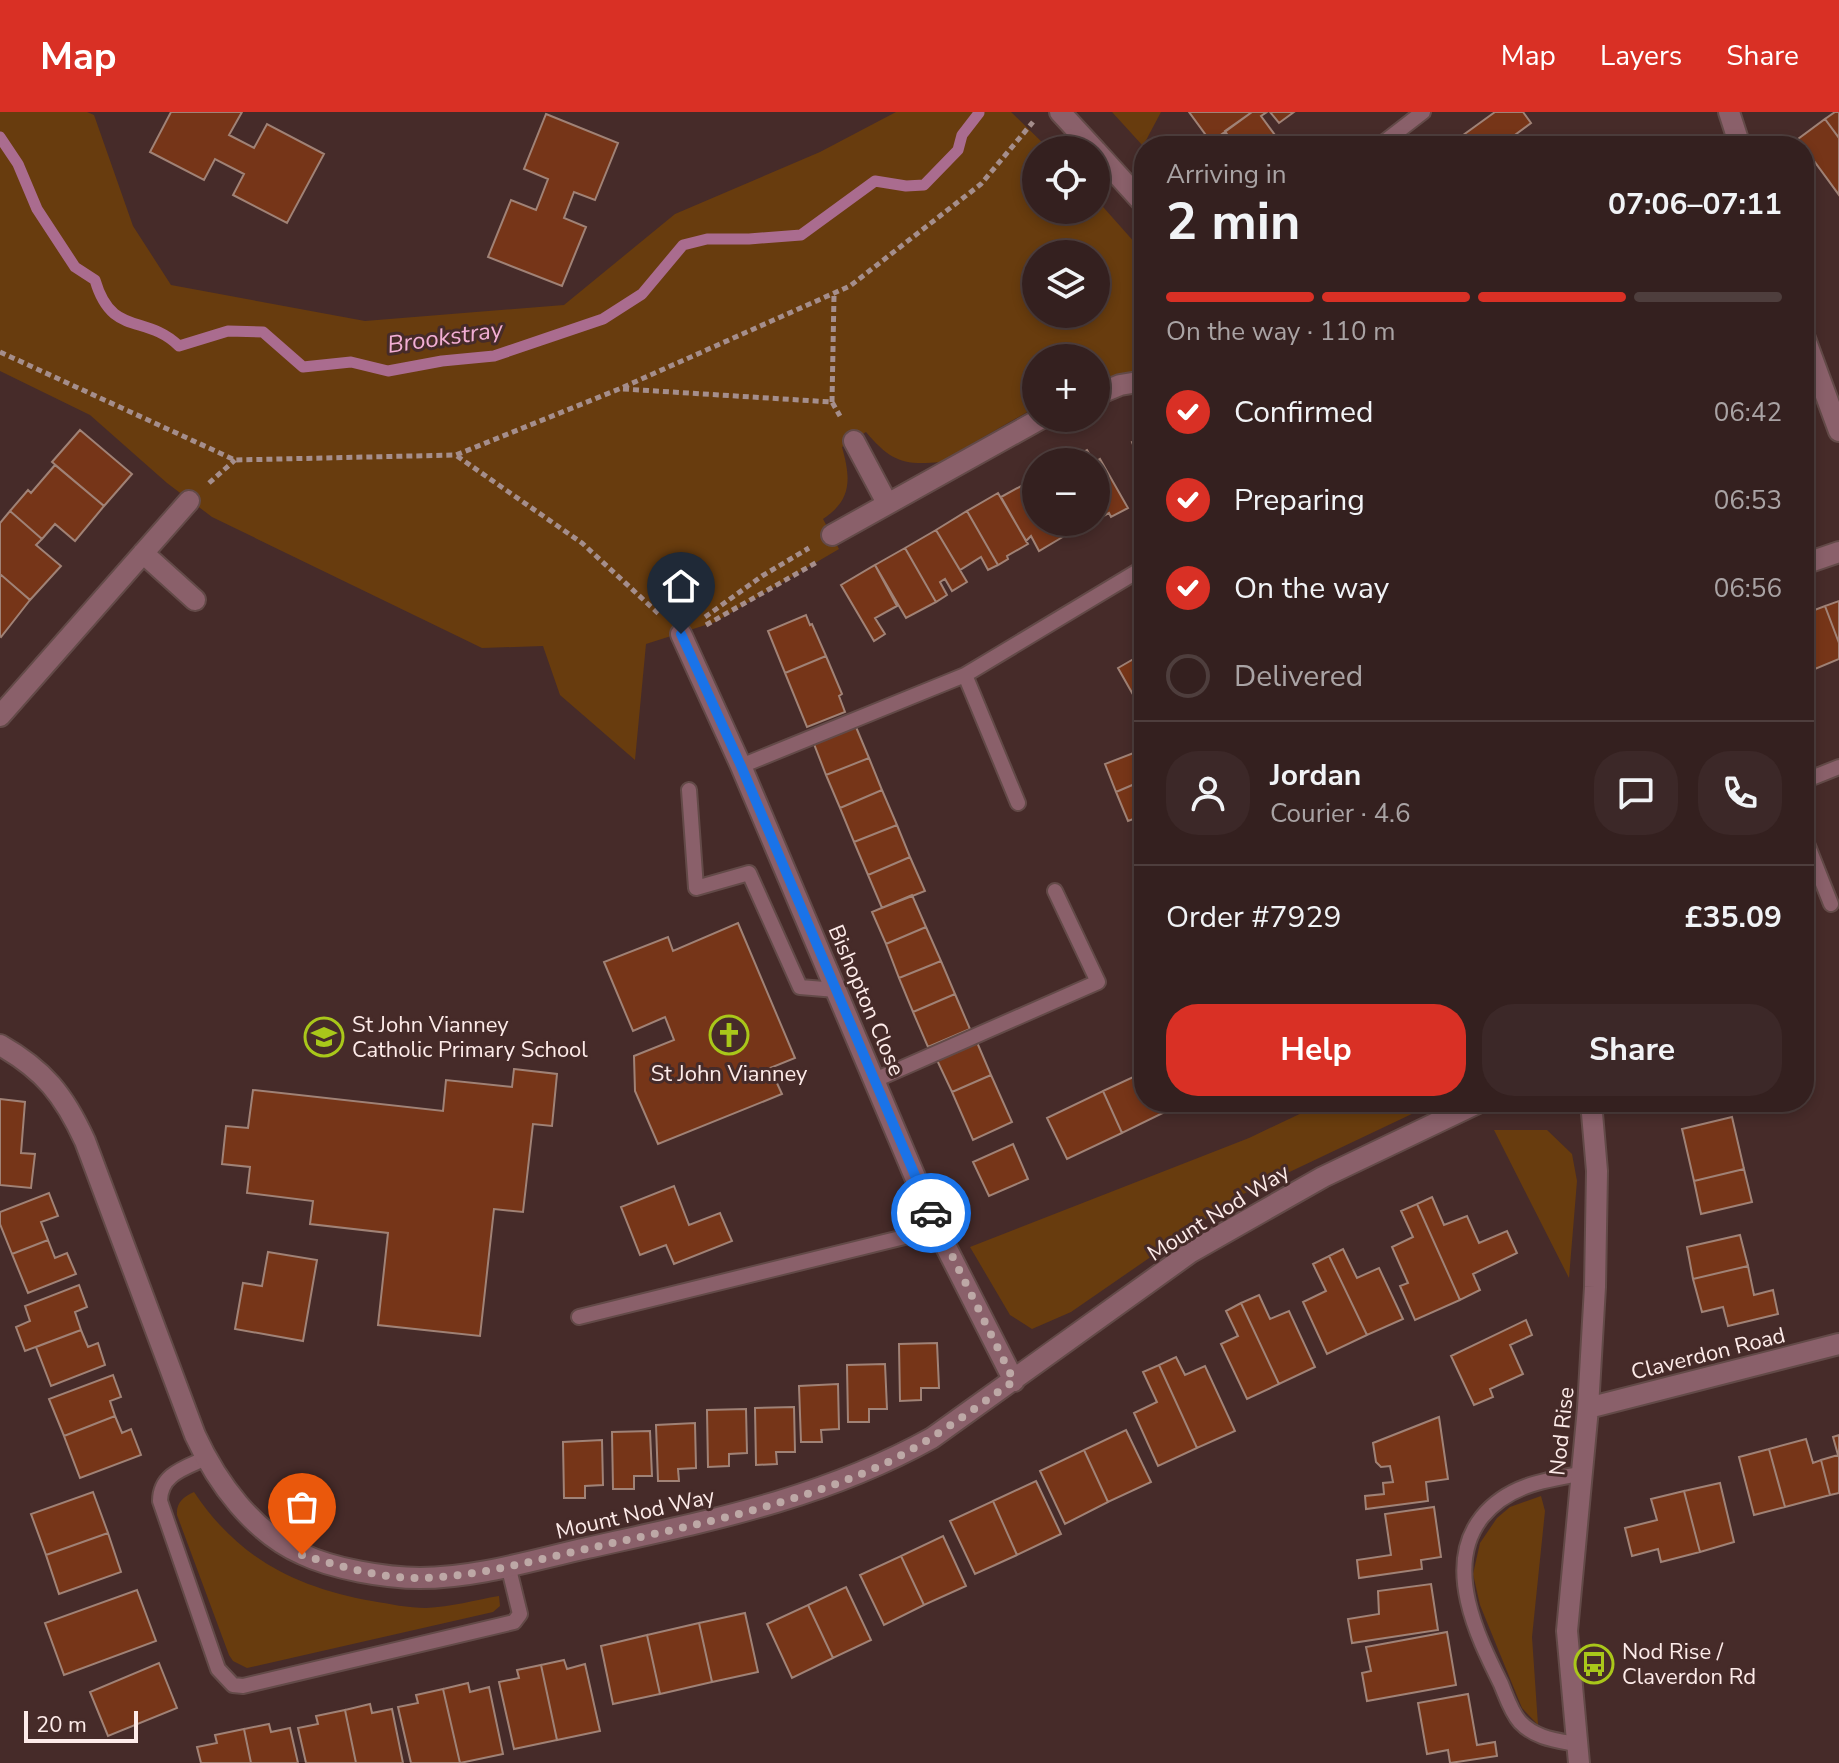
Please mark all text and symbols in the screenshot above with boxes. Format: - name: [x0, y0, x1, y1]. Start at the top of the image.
- text: Map: [40, 31, 117, 82]
- text: Map: [1501, 37, 1556, 75]
- text: Layers: [1600, 37, 1682, 75]
- text: Share: [1726, 37, 1799, 75]
- map controls: [1022, 136, 1110, 536]
- button: locate: [1022, 136, 1110, 224]
- text: Arriving in: [1166, 157, 1287, 192]
- text: 07:06–07:11: [1608, 184, 1782, 225]
- text: 2 min: [1166, 186, 1301, 257]
- button: layers: [1022, 240, 1110, 328]
- water label: Brookstray: [385, 313, 506, 361]
- text: On the way · 110 m: [1166, 314, 1395, 349]
- button: +: [1022, 344, 1110, 432]
- icon: check: [1166, 390, 1210, 434]
- text: Confirmed: [1234, 392, 1374, 433]
- text: 06:42: [1714, 395, 1782, 430]
- button: −: [1022, 448, 1110, 536]
- icon: check: [1166, 478, 1210, 522]
- text: Preparing: [1234, 480, 1365, 521]
- text: 06:53: [1714, 483, 1782, 518]
- pin: [647, 552, 715, 634]
- icon: home: [659, 564, 703, 608]
- icon: check: [1166, 566, 1210, 610]
- text: On the way: [1234, 568, 1389, 609]
- text: 06:56: [1714, 571, 1782, 606]
- text: Delivered: [1234, 656, 1363, 697]
- button: person: [1166, 751, 1250, 835]
- button: chat: [1594, 751, 1678, 835]
- button: phone: [1698, 751, 1782, 835]
- text: Jordan: [1270, 755, 1361, 796]
- text: Courier · 4.6: [1270, 796, 1411, 831]
- text: Order #7929: [1166, 897, 1341, 938]
- text: £35.09: [1685, 897, 1782, 938]
- street label: Bishopton Close: [821, 920, 911, 1081]
- button: Help: [1166, 1004, 1466, 1096]
- button: Share: [1482, 1004, 1782, 1096]
- place label: St John Vianney Catholic Primary School: [352, 1010, 588, 1065]
- church icon: St John Vianney: [708, 1014, 750, 1056]
- school or university icon: St John Vianney Catholic Primary School: [303, 1016, 345, 1058]
- place label: St John Vianney: [651, 1059, 808, 1089]
- street label: Mount Nod Way: [1142, 1157, 1296, 1269]
- courier: [891, 1173, 971, 1253]
- icon: car: [909, 1191, 953, 1235]
- street label: Claverdon Road: [1628, 1320, 1788, 1388]
- street label: Nod Rise: [1542, 1385, 1582, 1477]
- pin: [268, 1473, 336, 1555]
- street label: Mount Nod Way: [553, 1481, 718, 1547]
- icon: bag: [280, 1485, 324, 1529]
- place label: Nod Rise / Claverdon Rd: [1622, 1637, 1756, 1692]
- bus stop icon: Nod Rise / Claverdon Rd: [1573, 1643, 1615, 1685]
- scale bar: [24, 1707, 138, 1743]
- text: 20 m: [36, 1710, 87, 1740]

